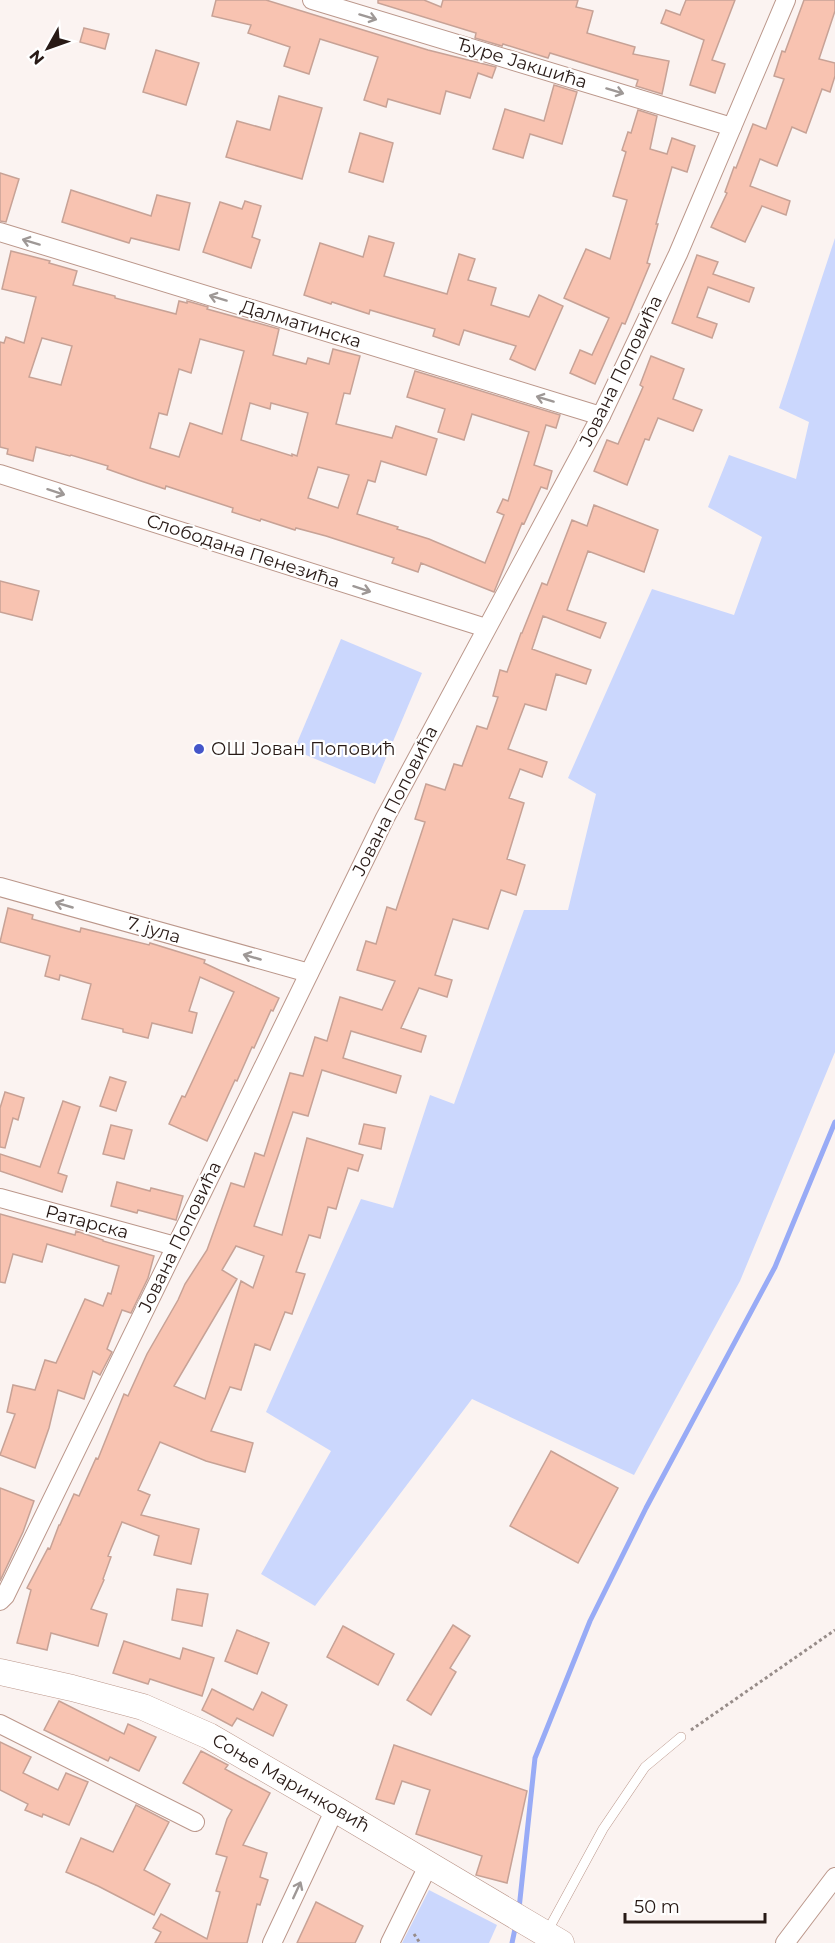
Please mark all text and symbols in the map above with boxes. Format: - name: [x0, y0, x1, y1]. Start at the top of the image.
- one-way arrow: [358, 12, 377, 23]
- north arrow: [18, 18, 78, 78]
- street label: Ђуре Јакшића: [454, 33, 590, 93]
- text: N: [25, 46, 48, 68]
- one-way arrow: [605, 86, 624, 97]
- one-way arrow: [22, 236, 41, 247]
- one-way arrow: [209, 292, 228, 303]
- street label: Јована Поповића: [575, 292, 667, 450]
- street label: Далматинска: [238, 295, 364, 353]
- one-way arrow: [536, 393, 555, 404]
- one-way arrow: [46, 487, 65, 498]
- street label: Слободана Пенезића: [144, 509, 342, 593]
- one-way arrow: [352, 584, 371, 595]
- street label: Јована Поповића: [348, 722, 442, 880]
- place label: ОШ Јован Поповић: [211, 738, 395, 760]
- marker: ОШ Јован Поповић: [192, 742, 206, 756]
- one-way arrow: [55, 899, 74, 910]
- street label: 7. јула: [125, 912, 183, 948]
- one-way arrow: [243, 951, 262, 963]
- street label: Јована Поповића: [134, 1158, 226, 1316]
- street label: Ратарска: [43, 1200, 131, 1244]
- street label: Соње Маринковић: [208, 1729, 374, 1837]
- one-way arrow: [291, 1882, 303, 1900]
- scale bar: [625, 1886, 764, 1924]
- text: 50 m: [634, 1896, 680, 1918]

